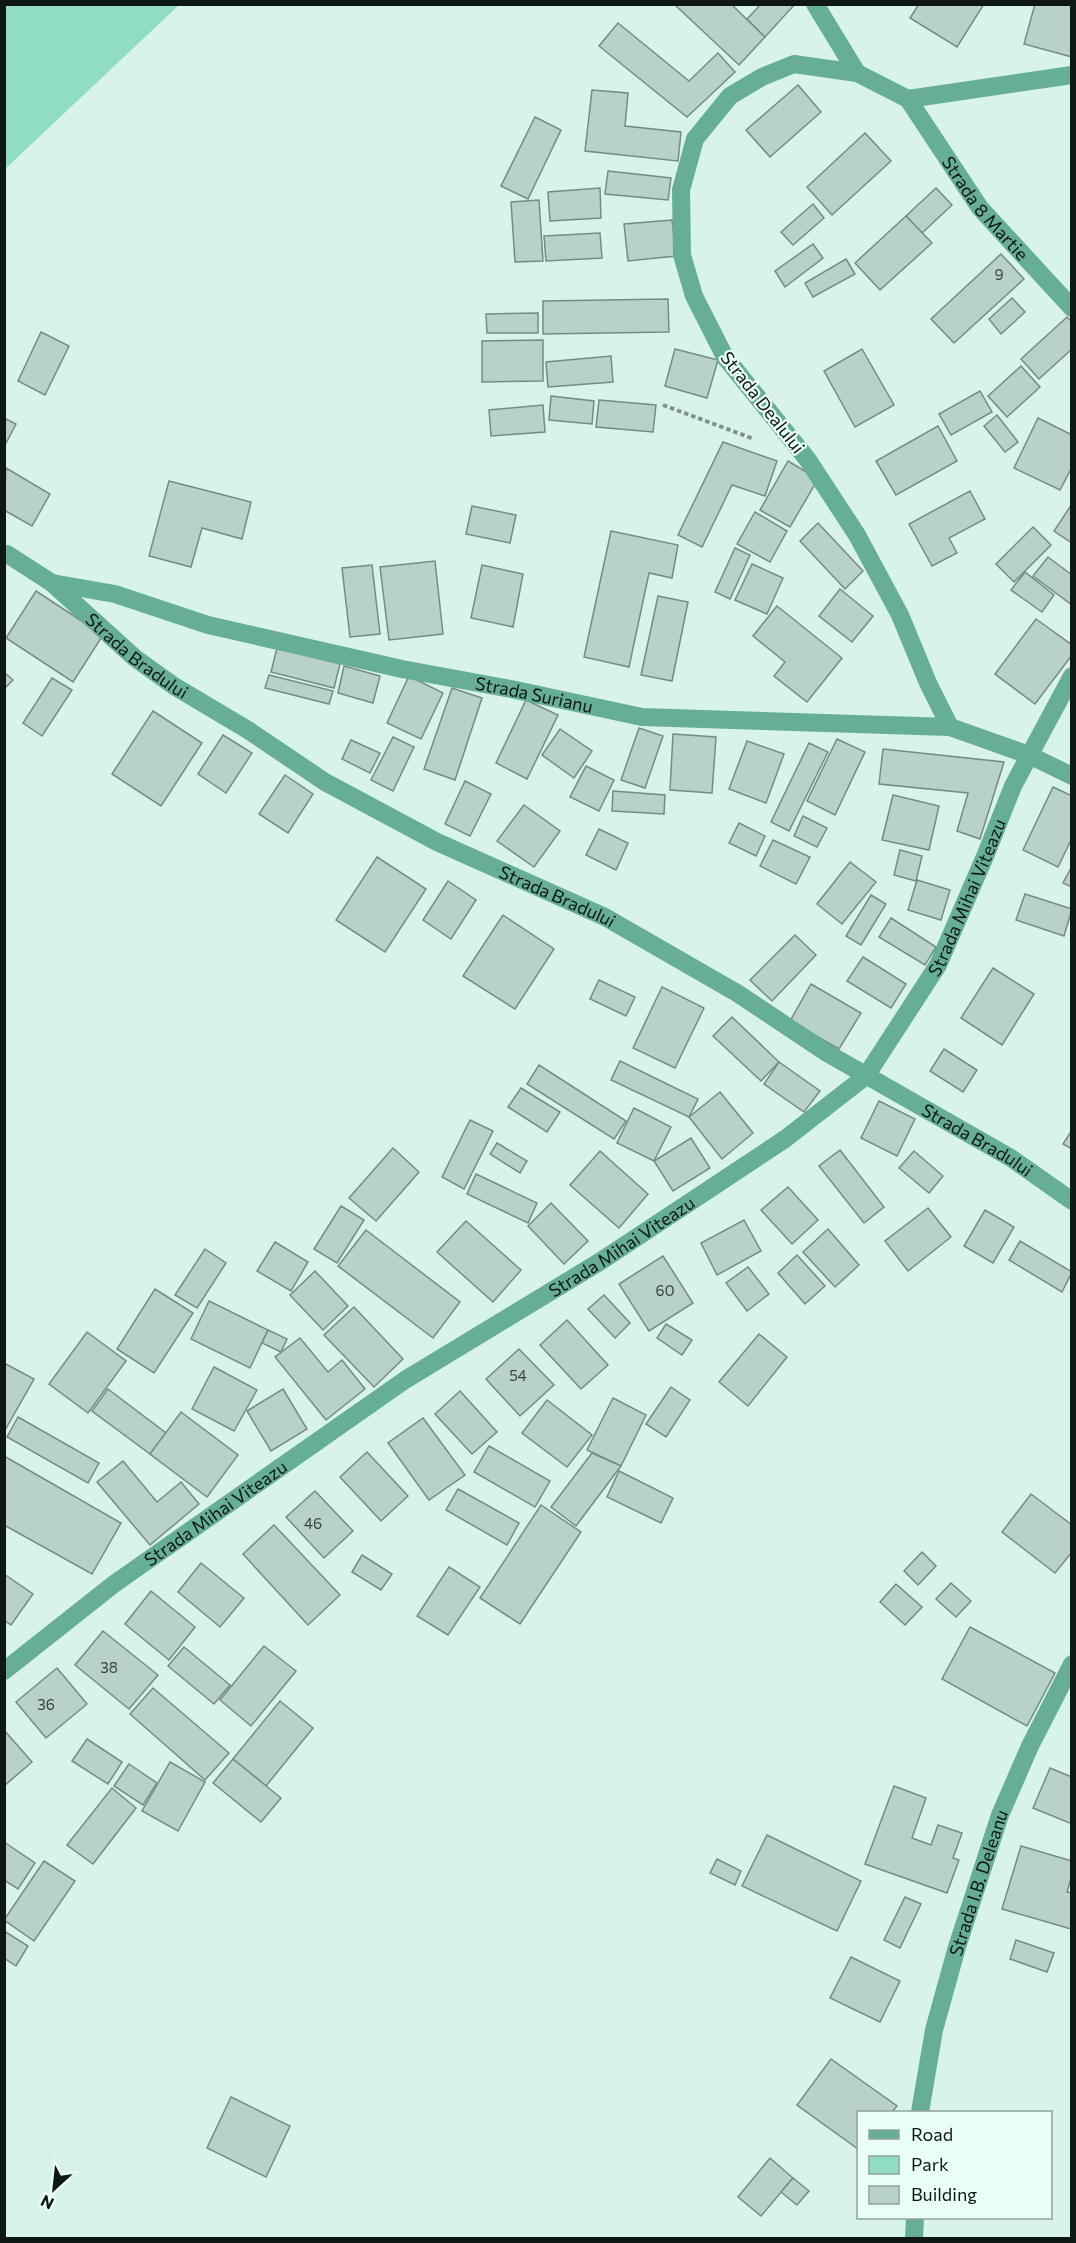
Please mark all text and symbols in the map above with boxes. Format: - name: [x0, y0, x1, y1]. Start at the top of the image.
- street label: Strada 8 Martie: [938, 152, 1033, 265]
- house number: 9: [994, 265, 1004, 283]
- street label: Strada Dealului: [716, 347, 810, 457]
- street label: Strada Bradului: [81, 608, 192, 703]
- street label: Strada Surianu: [473, 672, 595, 717]
- street label: Strada Mihai Viteazu: [923, 815, 1010, 980]
- street label: Strada Bradului: [496, 860, 620, 932]
- street label: Strada Bradului: [918, 1098, 1037, 1181]
- street label: Strada Mihai Viteazu: [544, 1191, 699, 1301]
- house number: 60: [656, 1281, 674, 1299]
- house number: 54: [509, 1366, 527, 1384]
- street label: Strada Mihai Viteazu: [140, 1455, 291, 1571]
- house number: 46: [304, 1514, 322, 1532]
- house number: 38: [100, 1658, 118, 1676]
- house number: 36: [37, 1695, 55, 1713]
- street label: Strada I.B. Deleanu: [944, 1806, 1012, 1958]
- legend: [857, 2111, 1052, 2219]
- text: Road: [911, 2123, 953, 2145]
- text: Park: [911, 2153, 949, 2175]
- north arrow: [24, 2159, 84, 2219]
- text: Building: [911, 2183, 977, 2205]
- text: N: [37, 2192, 57, 2214]

